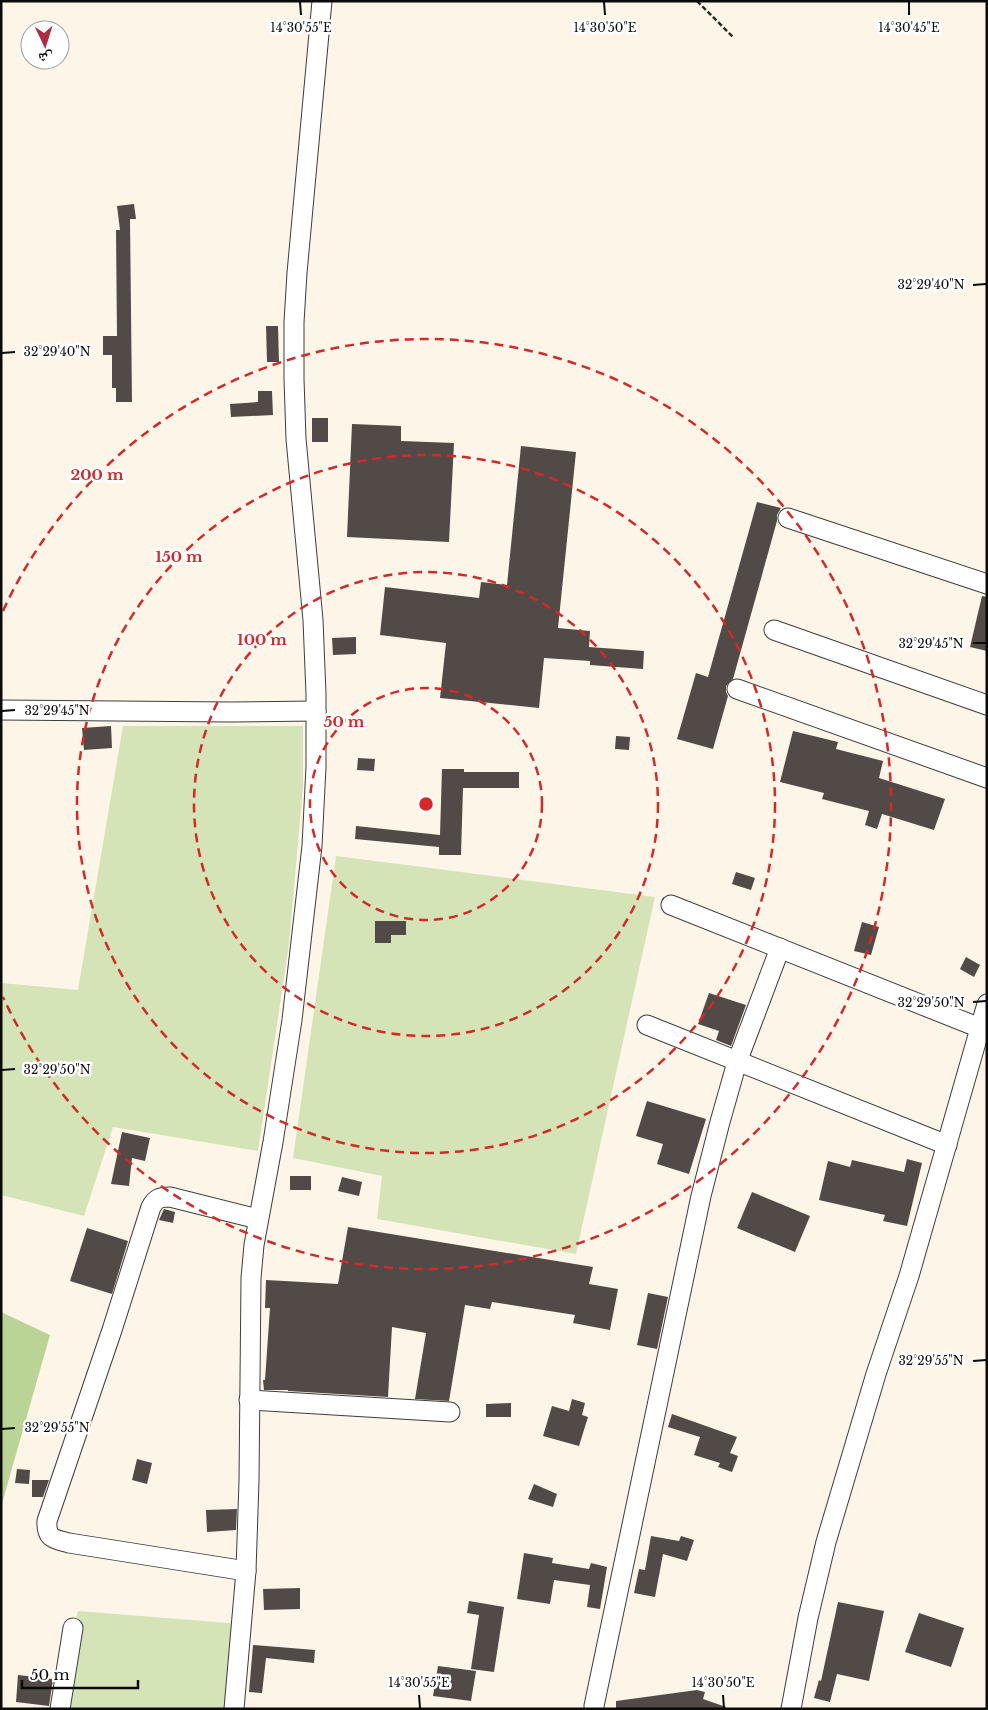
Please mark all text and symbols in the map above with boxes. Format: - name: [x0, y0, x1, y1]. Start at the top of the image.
- north arrow: [20, 20, 70, 70]
- text: 14°30'55"E: [270, 20, 332, 35]
- text: 14°30'50"E: [573, 20, 637, 35]
- text: 14°30'45"E: [878, 20, 940, 35]
- text: ش: [38, 48, 54, 67]
- text: 32°29'40"N: [898, 277, 965, 292]
- text: 32°29'40"N: [24, 344, 91, 359]
- text: 200 m: [71, 465, 124, 484]
- text: 150 m: [155, 547, 203, 566]
- text: 100 m: [237, 630, 287, 649]
- text: 32°29'45"N: [898, 636, 964, 651]
- text: 32°29'45"N: [24, 703, 90, 718]
- text: 50 m: [324, 712, 365, 731]
- centre of rings: [417, 795, 435, 813]
- text: 32°29'50"N: [898, 995, 965, 1010]
- text: 32°29'50"N: [24, 1062, 91, 1077]
- text: 32°29'55"N: [898, 1353, 964, 1368]
- text: 32°29'55"N: [24, 1420, 90, 1435]
- scale bar: [22, 1658, 139, 1690]
- text: 50 m: [30, 1665, 70, 1684]
- text: 14°30'55"E: [388, 1675, 450, 1690]
- text: 14°30'50"E: [691, 1675, 755, 1690]

